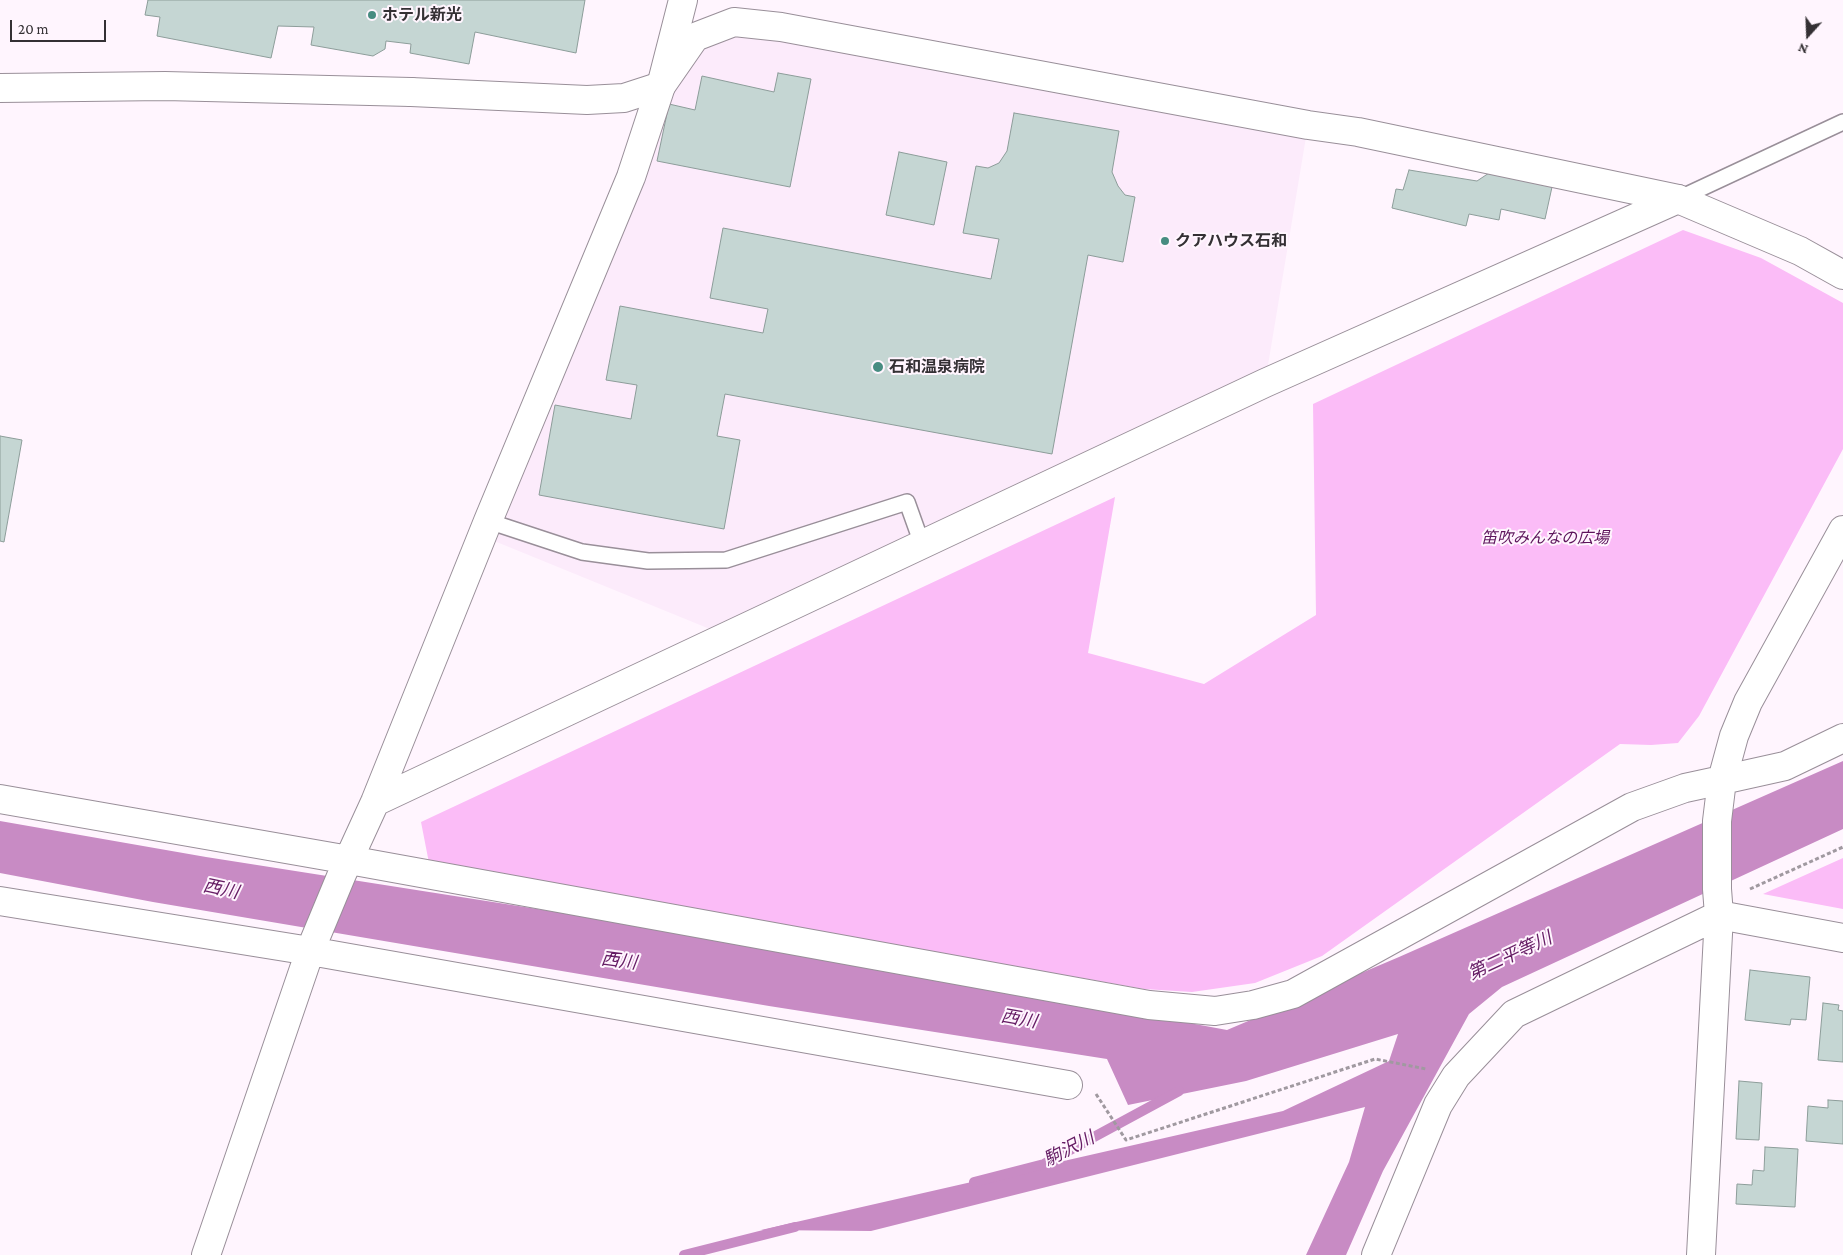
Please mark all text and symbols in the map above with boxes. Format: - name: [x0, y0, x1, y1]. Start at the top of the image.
- place label: ホテル新光: [382, 5, 462, 25]
- marker: ホテル新光: [366, 9, 378, 21]
- scale bar: [12, 10, 109, 42]
- north arrow: [1783, 10, 1833, 60]
- text: 20 m: [18, 21, 49, 37]
- text: N: [1796, 40, 1810, 58]
- place label: クアハウス石和: [1175, 231, 1287, 251]
- marker: クアハウス石和: [1159, 235, 1171, 247]
- place label: 石和温泉病院: [889, 357, 985, 377]
- marker: 石和温泉病院: [871, 360, 885, 374]
- park label: 笛吹みんなの広場: [1481, 528, 1609, 548]
- water label: 西川: [201, 875, 241, 903]
- water label: 第二平等川: [1465, 927, 1555, 985]
- water label: 西川: [600, 948, 638, 974]
- water label: 西川: [999, 1005, 1039, 1033]
- water label: 駒沢川: [1040, 1127, 1098, 1171]

